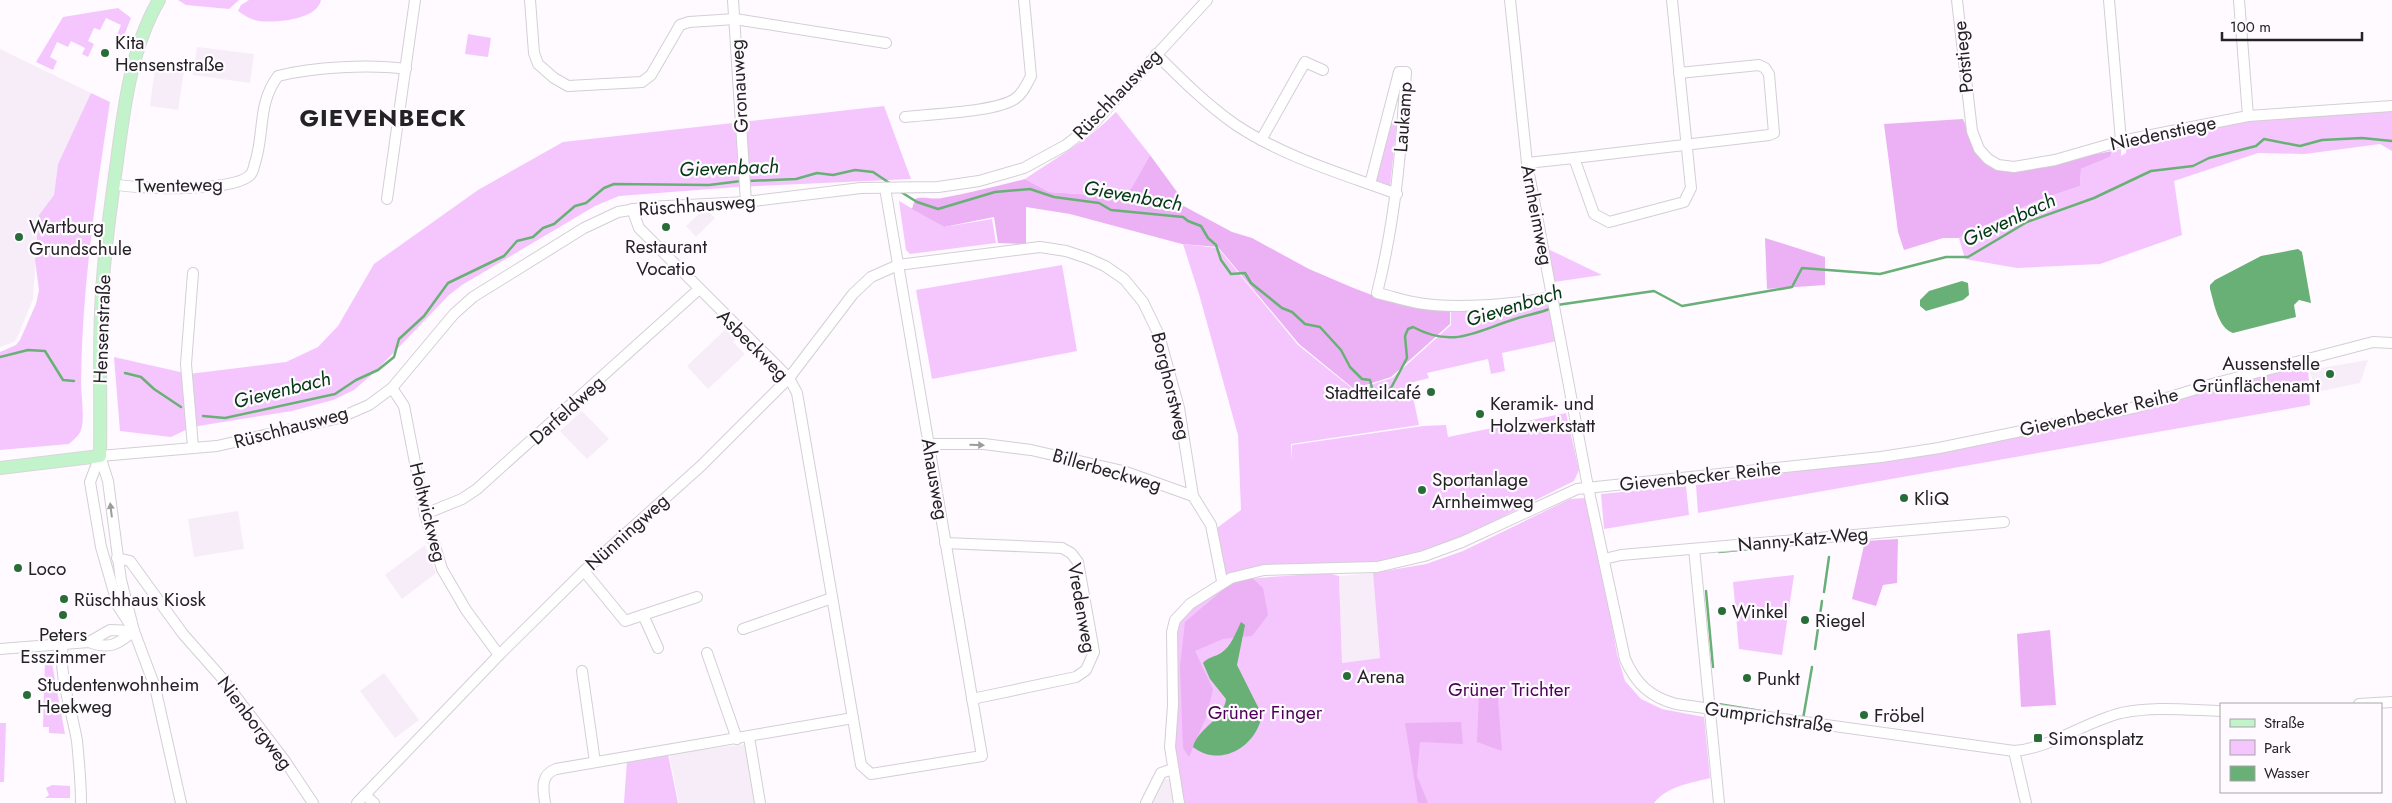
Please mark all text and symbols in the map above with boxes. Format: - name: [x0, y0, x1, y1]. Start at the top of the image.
- scale bar: [2222, 10, 2362, 42]
- text: 100 m: [2230, 16, 2271, 38]
- street label: Potstiege: [1946, 19, 1980, 94]
- place label: Kita Hensenstraße: [115, 29, 224, 78]
- street label: Gronauweg: [723, 39, 755, 133]
- street label: Rüschhausweg: [1067, 42, 1167, 146]
- marker: Kita Hensenstraße: [99, 47, 111, 59]
- street label: Laukamp: [1387, 81, 1419, 153]
- district label: GIEVENBECK: [300, 100, 466, 135]
- street label: Niedenstiege: [2108, 109, 2219, 157]
- water label: Gievenbach: [679, 152, 779, 184]
- street label: Arnheimweg: [1514, 162, 1560, 268]
- street label: Twenteweg: [135, 171, 223, 199]
- water label: Gievenbach: [1081, 173, 1185, 219]
- water label: Gievenbach: [1958, 186, 2060, 254]
- street label: Rüschhausweg: [638, 187, 756, 223]
- place label: Wartburg Grundschule: [29, 213, 132, 262]
- marker: Restaurant Vocatio: [660, 221, 672, 233]
- marker: Wartburg Grundschule: [13, 231, 25, 243]
- place label: Restaurant Vocatio: [625, 233, 707, 282]
- street label: Hensenstraße: [87, 274, 117, 384]
- water label: Gievenbach: [1462, 278, 1566, 334]
- street label: Asbeckweg: [711, 303, 795, 387]
- street label: Borghorstweg: [1145, 329, 1197, 443]
- place label: Aussenstelle Grünflächenamt: [2192, 350, 2320, 399]
- water label: Gievenbach: [230, 364, 334, 416]
- marker: Aussenstelle Grünflächenamt: [2324, 368, 2336, 380]
- street label: Darfeldweg: [524, 369, 610, 451]
- place label: Stadtteilcafé: [1324, 379, 1421, 406]
- street label: Gievenbecker Reihe: [2017, 381, 2181, 443]
- marker: Stadtteilcafé: [1425, 386, 1437, 398]
- place label: Keramik- und Holzwerkstatt: [1490, 390, 1596, 439]
- street label: Rüschhausweg: [231, 399, 351, 455]
- marker: Keramik- und Holzwerkstatt: [1474, 408, 1486, 420]
- street label: Ahausweg: [915, 436, 955, 522]
- one-way arrow: [970, 441, 986, 449]
- street label: Billerbeckweg: [1049, 442, 1165, 498]
- street label: Gievenbecker Reihe: [1618, 454, 1782, 498]
- street label: Holtwickweg: [403, 459, 453, 565]
- place label: Sportanlage Arnheimweg: [1432, 466, 1534, 515]
- marker: Sportanlage Arnheimweg: [1416, 484, 1428, 496]
- place label: KliQ: [1914, 485, 1949, 512]
- street label: Nünningweg: [579, 487, 675, 577]
- marker: KliQ: [1898, 492, 1910, 504]
- one-way arrow: [107, 502, 115, 518]
- street label: Nanny-Katz-Weg: [1737, 520, 1869, 558]
- place label: Loco: [28, 555, 66, 582]
- street label: Vredenweg: [1061, 561, 1103, 655]
- marker: Loco: [12, 562, 24, 574]
- place label: Rüschhaus Kiosk: [74, 586, 206, 613]
- marker: Rüschhaus Kiosk: [58, 593, 70, 605]
- place label: Winkel: [1732, 598, 1788, 625]
- marker: Winkel: [1716, 605, 1728, 617]
- place label: Riegel: [1815, 607, 1865, 634]
- marker: Peters Esszimmer: [57, 609, 69, 621]
- marker: Riegel: [1799, 614, 1811, 626]
- place label: Peters Esszimmer: [20, 621, 106, 670]
- place label: Arena: [1357, 663, 1405, 690]
- place label: Punkt: [1757, 665, 1800, 692]
- marker: Arena: [1341, 670, 1353, 682]
- place label: Studentenwohnheim Heekweg: [37, 671, 199, 720]
- street label: Nienborgweg: [211, 671, 299, 775]
- marker: Punkt: [1741, 672, 1753, 684]
- park label: Grüner Trichter: [1448, 676, 1570, 703]
- marker: Studentenwohnheim Heekweg: [21, 689, 33, 701]
- street label: Gumprichstraße: [1703, 695, 1835, 739]
- park label: Grüner Finger: [1208, 699, 1323, 726]
- place label: Fröbel: [1874, 702, 1925, 729]
- legend: [2220, 703, 2382, 793]
- marker: Fröbel: [1858, 709, 1870, 721]
- text: Straße: [2264, 712, 2305, 734]
- place label: Simonsplatz: [2048, 725, 2144, 752]
- marker: Simonsplatz: [2032, 732, 2044, 744]
- text: Park: [2264, 737, 2291, 759]
- text: Wasser: [2264, 762, 2310, 784]

